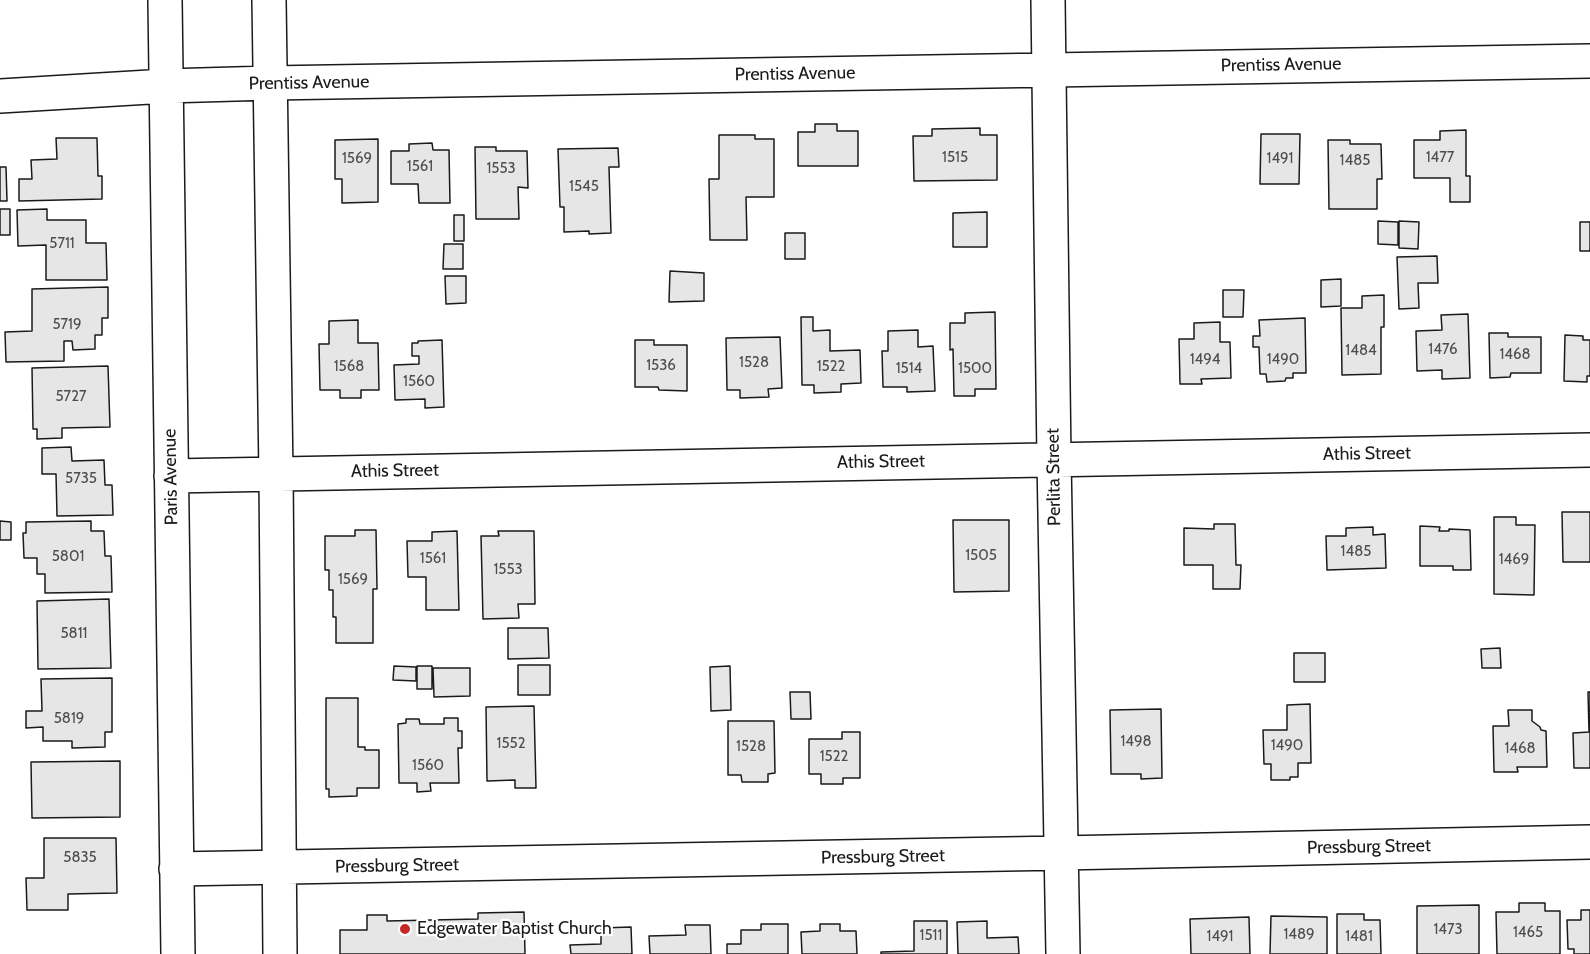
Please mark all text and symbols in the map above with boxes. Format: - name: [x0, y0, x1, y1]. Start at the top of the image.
- street label: Prentiss Avenue: [1220, 53, 1342, 77]
- street label: Prentiss Avenue: [734, 62, 856, 86]
- street label: Prentiss Avenue: [248, 71, 370, 95]
- house number: 1515: [942, 149, 968, 167]
- house number: 1477: [1426, 149, 1454, 167]
- house number: 1569: [342, 150, 372, 168]
- house number: 1491: [1267, 150, 1293, 168]
- house number: 1485: [1340, 152, 1370, 170]
- house number: 1561: [407, 158, 433, 176]
- house number: 1553: [486, 160, 516, 178]
- house number: 1545: [569, 178, 599, 196]
- house number: 5711: [49, 235, 75, 253]
- house number: 5719: [52, 316, 82, 334]
- house number: 1476: [1428, 341, 1458, 359]
- house number: 1484: [1345, 342, 1377, 360]
- house number: 1468: [1499, 346, 1531, 364]
- house number: 1494: [1190, 351, 1220, 369]
- house number: 1490: [1267, 351, 1299, 369]
- house number: 1528: [739, 354, 769, 372]
- house number: 1536: [646, 357, 676, 375]
- house number: 1568: [334, 358, 364, 376]
- house number: 1522: [817, 358, 845, 376]
- house number: 1514: [896, 360, 922, 378]
- house number: 1500: [958, 360, 992, 378]
- house number: 1560: [403, 373, 435, 391]
- house number: 5727: [55, 388, 87, 406]
- street label: Paris Avenue: [159, 428, 183, 526]
- street label: Perlita Street: [1042, 428, 1066, 526]
- street label: Athis Street: [1323, 442, 1411, 466]
- street label: Athis Street: [837, 450, 925, 474]
- street label: Athis Street: [351, 459, 439, 483]
- house number: 5735: [65, 470, 97, 488]
- house number: 1485: [1341, 543, 1371, 561]
- house number: 1505: [965, 547, 997, 565]
- house number: 5801: [52, 548, 84, 566]
- house number: 1561: [420, 550, 446, 568]
- house number: 1469: [1499, 551, 1529, 569]
- house number: 1553: [493, 561, 523, 579]
- house number: 1569: [338, 571, 368, 589]
- house number: 5811: [61, 625, 87, 643]
- house number: 5819: [54, 710, 84, 728]
- house number: 1498: [1120, 733, 1152, 751]
- house number: 1552: [497, 735, 525, 753]
- house number: 1490: [1271, 737, 1303, 755]
- house number: 1528: [736, 738, 766, 756]
- house number: 1468: [1504, 740, 1536, 758]
- house number: 1522: [820, 748, 848, 766]
- house number: 1560: [412, 757, 444, 775]
- street label: Pressburg Street: [1307, 835, 1431, 859]
- street label: Pressburg Street: [821, 845, 945, 869]
- house number: 5835: [63, 849, 97, 867]
- street label: Pressburg Street: [335, 854, 459, 878]
- place label: Edgewater Baptist Church: [417, 918, 612, 940]
- house number: 1473: [1433, 921, 1463, 939]
- marker: Edgewater Baptist Church: [398, 922, 412, 936]
- house number: 1465: [1513, 924, 1543, 942]
- house number: 1489: [1283, 926, 1315, 944]
- house number: 1511: [920, 927, 942, 945]
- house number: 1491: [1207, 928, 1233, 946]
- house number: 1481: [1345, 928, 1373, 946]

